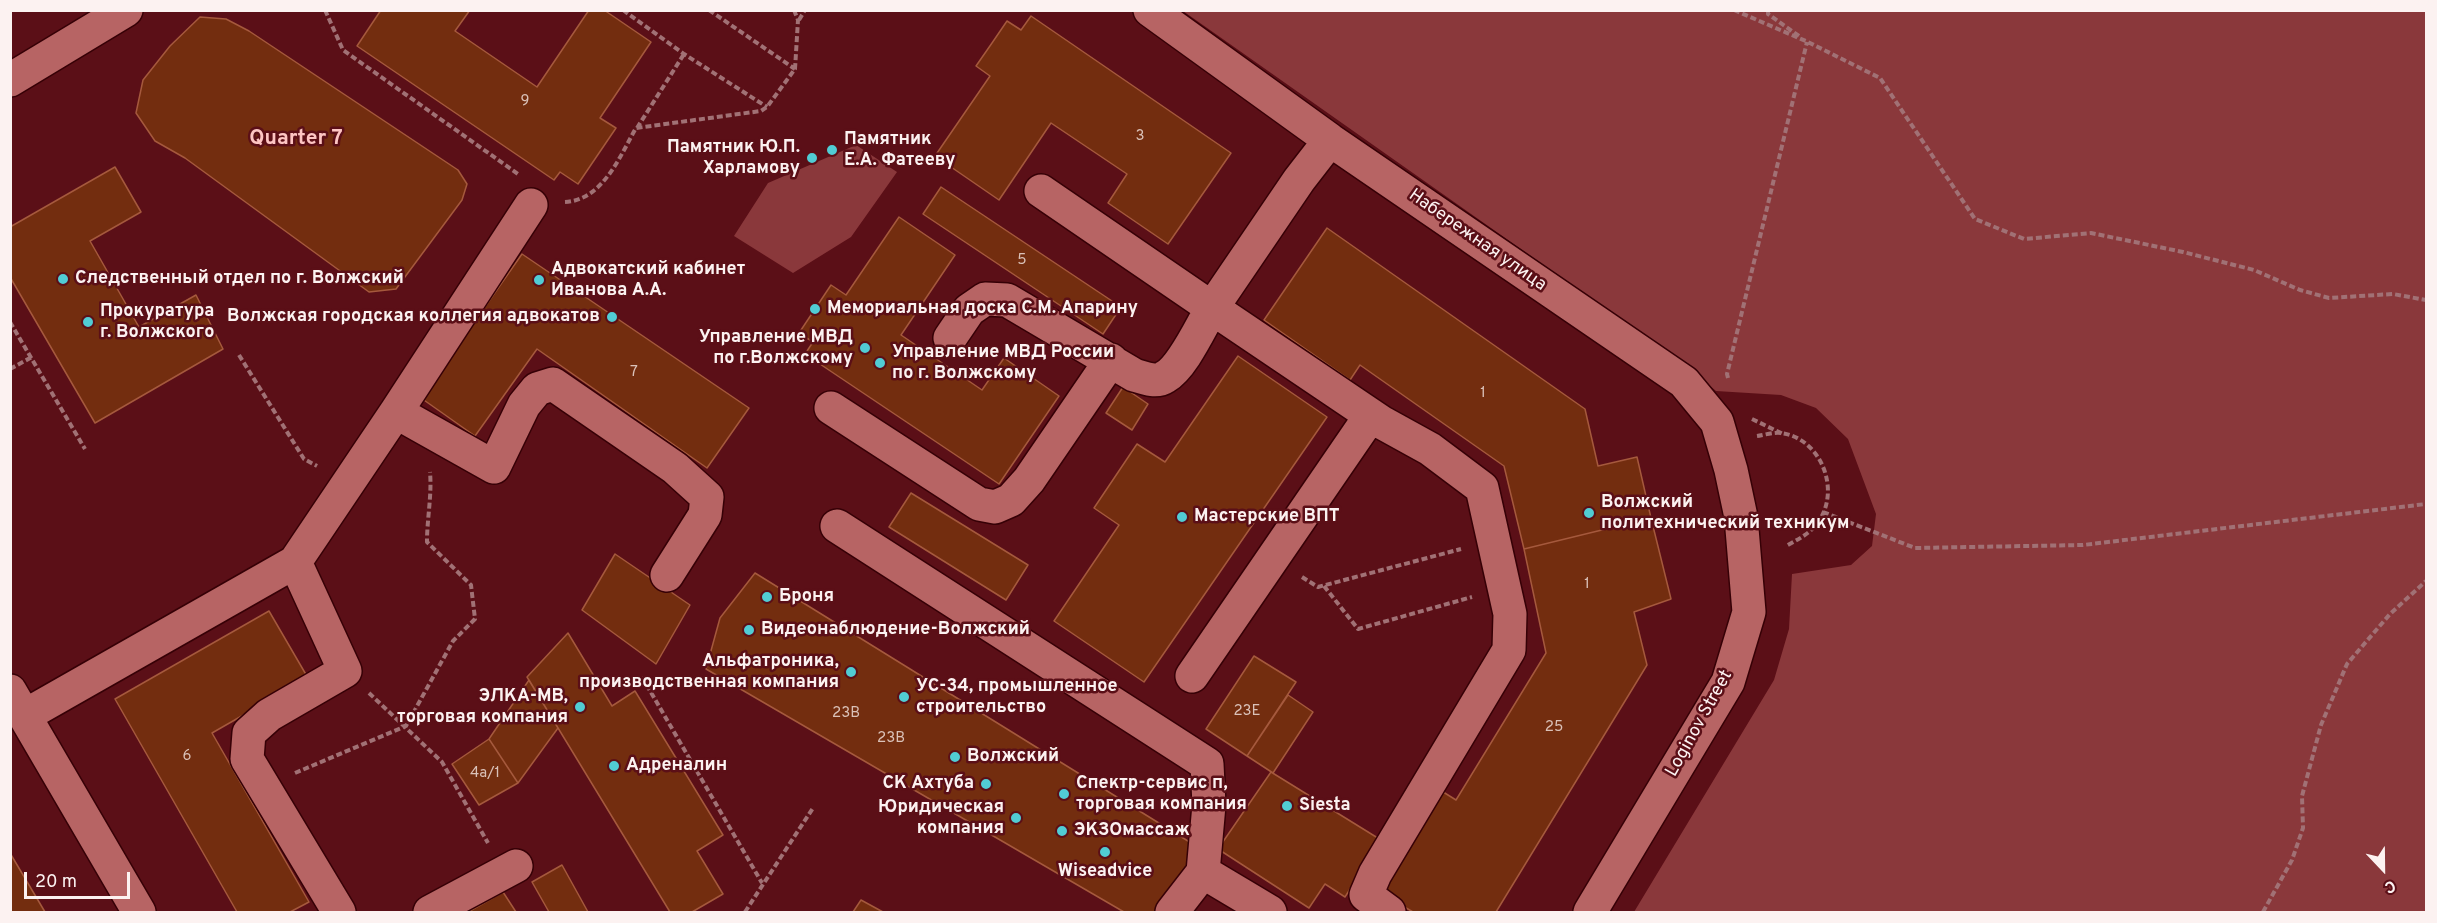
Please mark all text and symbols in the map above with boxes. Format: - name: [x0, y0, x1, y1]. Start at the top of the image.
- house number: 9: [521, 93, 529, 111]
- district label: Quarter 7: [249, 127, 343, 153]
- house number: 3: [1135, 128, 1145, 146]
- place label: Памятник Е.А. Фатееву: [844, 129, 956, 172]
- place label: Памятник Ю.П. Харламову: [667, 137, 800, 180]
- marker: Памятник Е.А. Фатееву: [825, 143, 839, 157]
- marker: Памятник Ю.П. Харламову: [805, 151, 819, 165]
- street label: Набережная улица: [1404, 185, 1550, 297]
- house number: 5: [1017, 252, 1027, 270]
- place label: Адвокатский кабинет Иванова А.А.: [551, 259, 745, 302]
- place label: Следственный отдел по г. Волжский: [75, 268, 404, 290]
- marker: Следственный отдел по г. Волжский: [56, 272, 70, 286]
- marker: Адвокатский кабинет Иванова А.А.: [532, 273, 546, 287]
- place label: Мемориальная доска С.М. Апарину: [827, 298, 1138, 320]
- place label: Прокуратура г. Волжского: [100, 301, 214, 344]
- marker: Мемориальная доска С.М. Апарину: [808, 302, 822, 316]
- place label: Волжская городская коллегия адвокатов: [227, 306, 600, 328]
- marker: Волжская городская коллегия адвокатов: [605, 310, 619, 324]
- marker: Прокуратура г. Волжского: [81, 315, 95, 329]
- place label: Управление МВД по г.Волжскому: [699, 327, 853, 370]
- marker: Управление МВД по г.Волжскому: [858, 341, 872, 355]
- place label: Управление МВД России по г. Волжскому: [892, 342, 1114, 385]
- marker: Управление МВД России по г. Волжскому: [873, 356, 887, 370]
- house number: 7: [630, 364, 638, 382]
- house number: 1: [1480, 385, 1486, 403]
- place label: Волжский политехнический техникум: [1601, 492, 1849, 534]
- place label: Мастерские ВПТ: [1194, 506, 1340, 528]
- marker: Волжский политехнический техникум: [1582, 506, 1596, 520]
- marker: Мастерские ВПТ: [1175, 510, 1189, 524]
- house number: 1: [1584, 576, 1590, 594]
- place label: Броня: [779, 586, 834, 608]
- marker: Броня: [760, 590, 774, 604]
- place label: Видеонаблюдение-Волжский: [761, 619, 1030, 641]
- marker: Видеонаблюдение-Волжский: [742, 623, 756, 637]
- place label: Альфатроника, производственная компания: [579, 651, 839, 694]
- marker: Альфатроника, производственная компания: [844, 665, 858, 679]
- street label: Loginov Street: [1662, 667, 1738, 781]
- place label: УС-34, промышленное строительство: [916, 676, 1118, 718]
- place label: ЭЛКА-МВ, торговая компания: [397, 686, 568, 728]
- marker: УС-34, промышленное строительство: [897, 690, 911, 704]
- marker: ЭЛКА-МВ, торговая компания: [573, 700, 587, 714]
- house number: 23Е: [1233, 703, 1261, 721]
- house number: 23В: [832, 705, 860, 723]
- house number: 25: [1545, 719, 1563, 737]
- house number: 23В: [877, 730, 905, 748]
- place label: Волжский: [967, 746, 1059, 768]
- house number: 6: [183, 748, 191, 766]
- marker: Волжский: [948, 750, 962, 764]
- place label: Адреналин: [626, 755, 727, 777]
- marker: Адреналин: [607, 759, 621, 773]
- house number: 4а/1: [470, 765, 500, 783]
- place label: СК Ахтуба: [883, 773, 974, 795]
- place label: Спектр-сервис п, торговая компания: [1076, 773, 1247, 816]
- marker: СК Ахтуба: [979, 777, 993, 791]
- marker: Спектр-сервис п, торговая компания: [1057, 787, 1071, 801]
- place label: Siesta: [1299, 795, 1351, 817]
- place label: Юридическая компания: [878, 797, 1004, 840]
- marker: Siesta: [1280, 799, 1294, 813]
- marker: Юридическая компания: [1009, 811, 1023, 825]
- place label: ЭКЗОмассаж: [1074, 820, 1190, 842]
- marker: ЭКЗОмассаж: [1055, 824, 1069, 838]
- north arrow: [2353, 839, 2413, 899]
- marker: Wiseadvice: [1098, 845, 1112, 859]
- scale bar: [27, 860, 134, 898]
- place label: Wiseadvice: [1058, 861, 1152, 883]
- text: 20 m: [35, 871, 77, 894]
- text: С: [2381, 875, 2398, 897]

